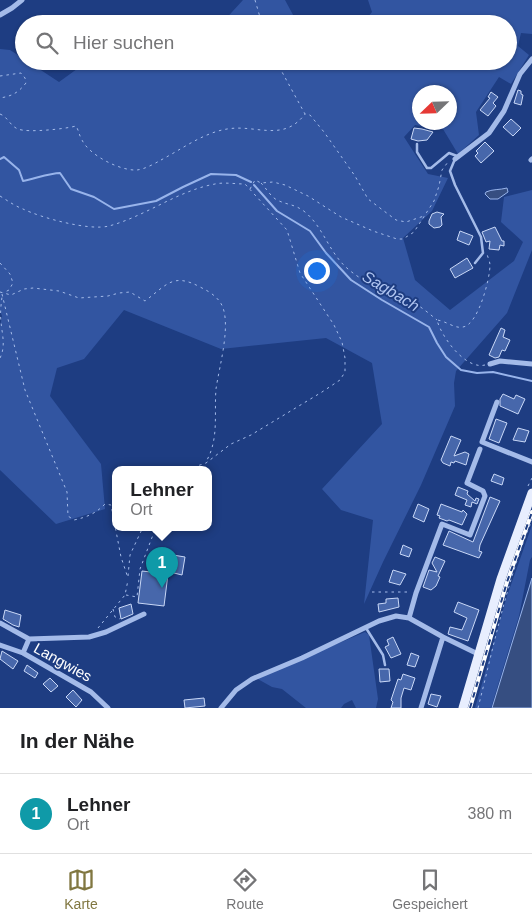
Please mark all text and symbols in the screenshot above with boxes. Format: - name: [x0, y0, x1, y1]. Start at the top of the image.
- search box: [15, 15, 517, 70]
- icon: search: [33, 29, 61, 57]
- text: Hier suchen: [73, 32, 174, 53]
- north arrow: [412, 85, 457, 130]
- your location: [304, 258, 330, 284]
- water label: Sagbach: [360, 267, 423, 315]
- popup: [112, 466, 212, 531]
- text: Lehner: [130, 479, 194, 500]
- text: Ort: [130, 501, 153, 518]
- pin: 1: [146, 547, 178, 588]
- street label: Langwies: [31, 639, 95, 685]
- text: In der Nähe: [20, 729, 134, 752]
- text: Lehner: [67, 794, 130, 815]
- text: 1: [32, 805, 40, 822]
- text: 380 m: [468, 805, 512, 822]
- text: Ort: [67, 816, 89, 833]
- tab: Karte: [64, 866, 98, 912]
- tab: Route: [226, 866, 264, 912]
- tab: Gespeichert: [392, 866, 468, 912]

